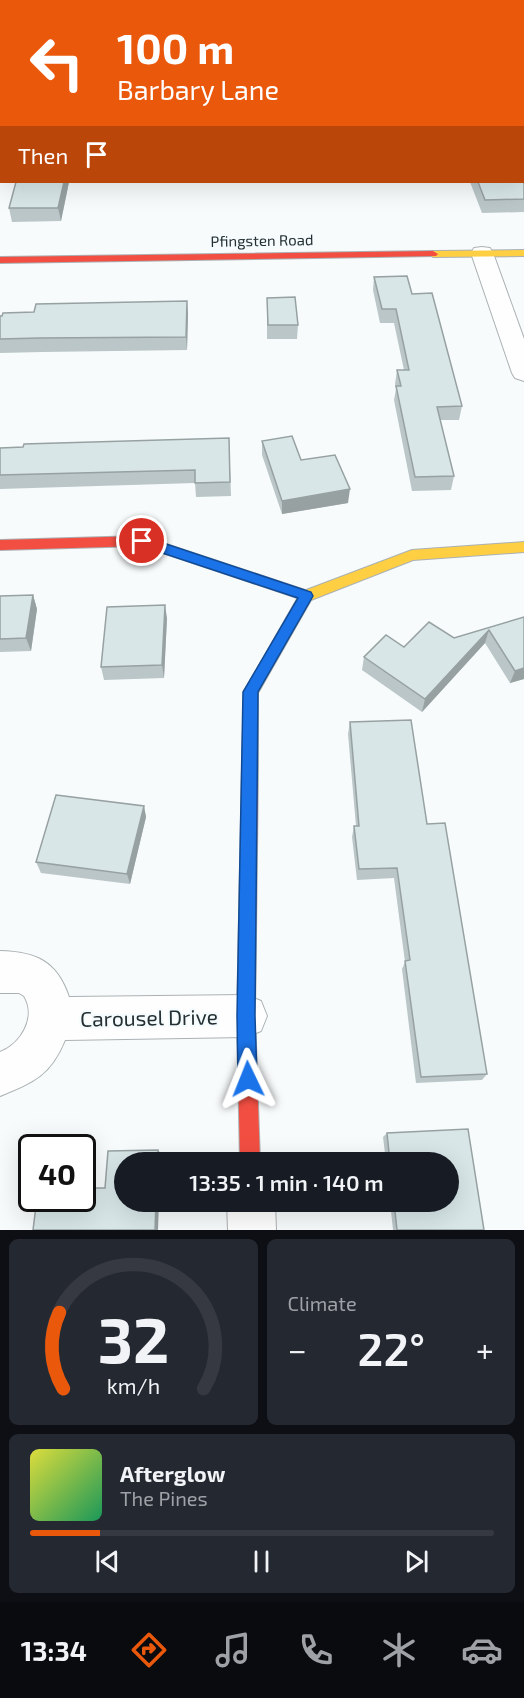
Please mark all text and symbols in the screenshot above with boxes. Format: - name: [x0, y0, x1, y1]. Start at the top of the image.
- text: 100 m: [117, 22, 234, 72]
- icon: left: [18, 24, 96, 102]
- text: Barbary Lane: [117, 73, 279, 105]
- icon: arrive: [80, 138, 113, 171]
- text: Then: [18, 142, 68, 168]
- street label: Pfingsten Road: [210, 230, 314, 250]
- pin: [116, 515, 167, 566]
- icon: arrive: [125, 524, 158, 557]
- street label: Carousel Drive: [80, 1003, 218, 1031]
- position arrow: [216, 1047, 280, 1111]
- speed limit sign: 40: [18, 1134, 96, 1212]
- text: 13:35 · 1 min · 140 m: [189, 1169, 384, 1195]
- text: Climate: [288, 1291, 357, 1315]
- text: 32: [97, 1301, 169, 1376]
- text: 22°: [358, 1321, 425, 1375]
- text: −: [288, 1329, 307, 1369]
- text: +: [476, 1329, 494, 1369]
- text: km/h: [107, 1373, 160, 1398]
- text: Afterglow: [120, 1460, 225, 1486]
- text: The Pines: [120, 1486, 208, 1510]
- icon: previous: [91, 1545, 124, 1578]
- icon: pause: [245, 1545, 278, 1578]
- icon: next: [400, 1545, 433, 1578]
- icon: directions: [128, 1629, 170, 1671]
- icon: music: [212, 1629, 254, 1671]
- icon: phone: [295, 1629, 337, 1671]
- icon: climate: [378, 1629, 420, 1671]
- icon: car: [461, 1629, 503, 1671]
- text: 13:34: [21, 1634, 87, 1666]

